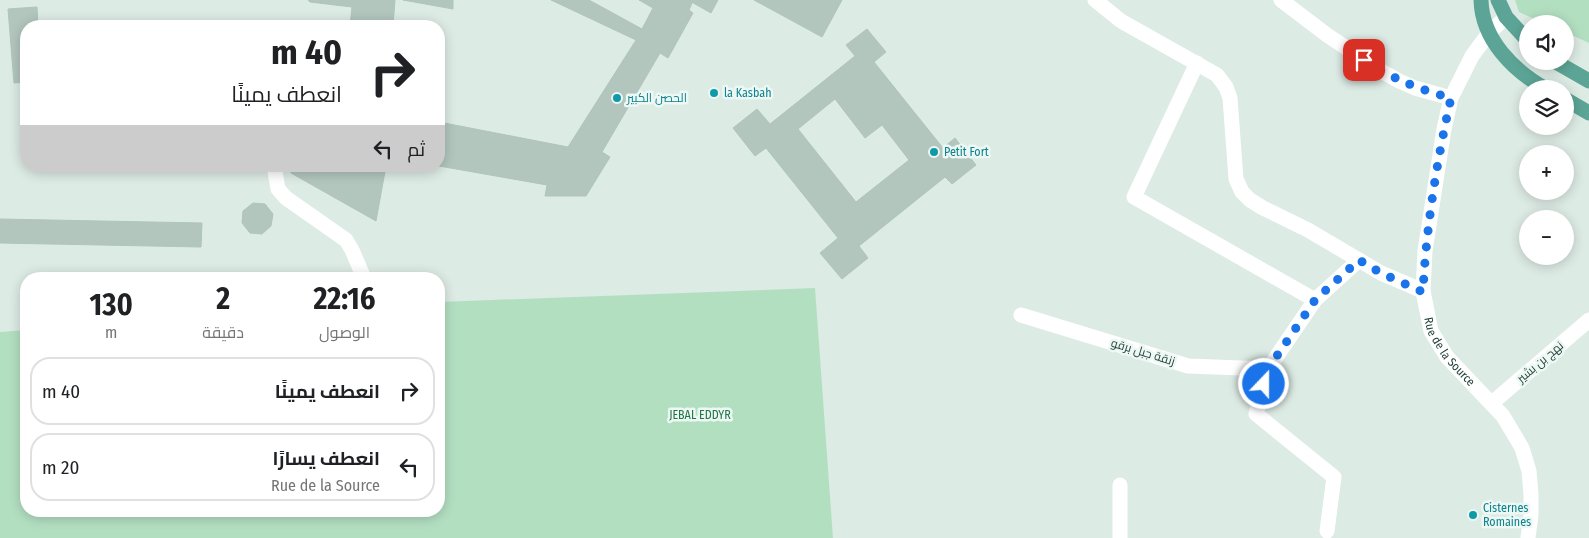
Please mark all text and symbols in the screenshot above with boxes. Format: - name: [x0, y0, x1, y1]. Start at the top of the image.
- map controls: [1519, 15, 1574, 265]
- button: sound: [1519, 15, 1574, 70]
- text: 40 m: [271, 31, 342, 73]
- pin: [1343, 39, 1385, 81]
- icon: right: [360, 40, 425, 105]
- icon: arrive: [1350, 46, 1378, 74]
- button: layers: [1519, 80, 1574, 135]
- text: انعطف يمينًا: [231, 81, 342, 108]
- place label: la Kasbah: [724, 86, 771, 100]
- marker: la Kasbah: [708, 87, 720, 99]
- place label: الحصن الكبير: [626, 91, 687, 105]
- marker: الحصن الكبير: [611, 92, 623, 104]
- icon: left: [369, 135, 397, 163]
- text: ثم: [407, 138, 425, 161]
- place label: Petit Fort: [944, 145, 989, 159]
- button: +: [1519, 145, 1574, 200]
- marker: Petit Fort: [928, 146, 940, 158]
- button: −: [1519, 210, 1574, 265]
- text: 2: [216, 281, 230, 317]
- text: 22:16: [313, 281, 375, 317]
- text: 130: [90, 287, 133, 323]
- street label: Rue de la Source: [1421, 316, 1478, 389]
- text: m: [105, 323, 117, 342]
- text: دقيقة: [202, 323, 244, 342]
- text: الوصول: [319, 323, 370, 342]
- street label: زنقة جبل برقو: [1109, 336, 1177, 368]
- street label: نهج بن بشير: [1513, 338, 1567, 387]
- position arrow: [1237, 357, 1289, 409]
- icon: right: [395, 377, 423, 405]
- text: 40 m: [42, 380, 80, 403]
- text: انعطف يمينًا: [275, 380, 380, 403]
- park label: JEBAL EDDYR: [669, 408, 731, 422]
- text: انعطف يسارًا: [272, 447, 380, 470]
- icon: left: [395, 453, 423, 481]
- text: 20 m: [42, 456, 79, 479]
- text: Rue de la Source: [271, 476, 380, 495]
- place label: Cisternes Romaines: [1483, 501, 1531, 529]
- marker: Cisternes Romaines: [1467, 509, 1479, 521]

